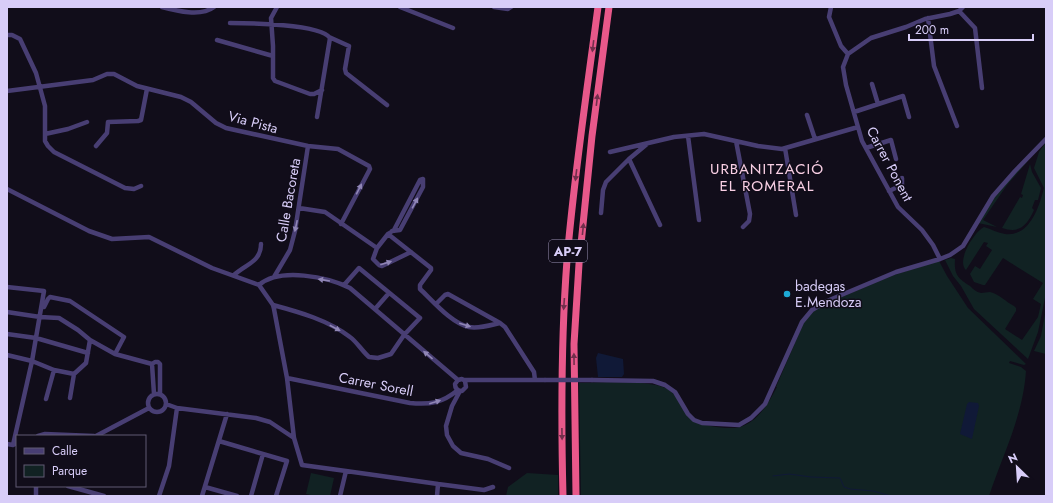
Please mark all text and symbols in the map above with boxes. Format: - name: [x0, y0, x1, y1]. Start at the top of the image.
- scale bar: [909, 16, 1033, 42]
- text: 200 m: [915, 21, 949, 39]
- one-way arrow: [589, 40, 596, 52]
- one-way arrow: [594, 94, 600, 106]
- street label: Via Pista: [226, 106, 280, 138]
- street label: Carrer Ponent: [862, 123, 918, 205]
- street label: Calle Bacoreta: [271, 156, 305, 244]
- district label: URBANITZACIÓ EL ROMERAL: [710, 158, 824, 197]
- one-way arrow: [573, 169, 579, 181]
- one-way arrow: [356, 183, 363, 195]
- one-way arrow: [411, 197, 418, 209]
- one-way arrow: [293, 220, 299, 232]
- one-way arrow: [579, 223, 586, 235]
- road number: AP-7: [549, 240, 587, 262]
- one-way arrow: [380, 260, 392, 266]
- place label: badegas E.Mendoza: [795, 276, 861, 312]
- one-way arrow: [318, 277, 331, 283]
- marker: badegas E.Mendoza: [782, 289, 792, 299]
- one-way arrow: [561, 298, 568, 310]
- one-way arrow: [459, 322, 471, 328]
- one-way arrow: [330, 324, 341, 331]
- one-way arrow: [423, 350, 434, 359]
- one-way arrow: [571, 353, 578, 365]
- street label: Carrer Sorell: [337, 367, 415, 401]
- one-way arrow: [429, 399, 441, 405]
- one-way arrow: [559, 428, 565, 441]
- legend: [16, 435, 146, 487]
- text: Calle: [52, 442, 78, 460]
- north arrow: [997, 447, 1037, 487]
- text: N: [1005, 449, 1020, 467]
- text: Parque: [52, 462, 87, 480]

